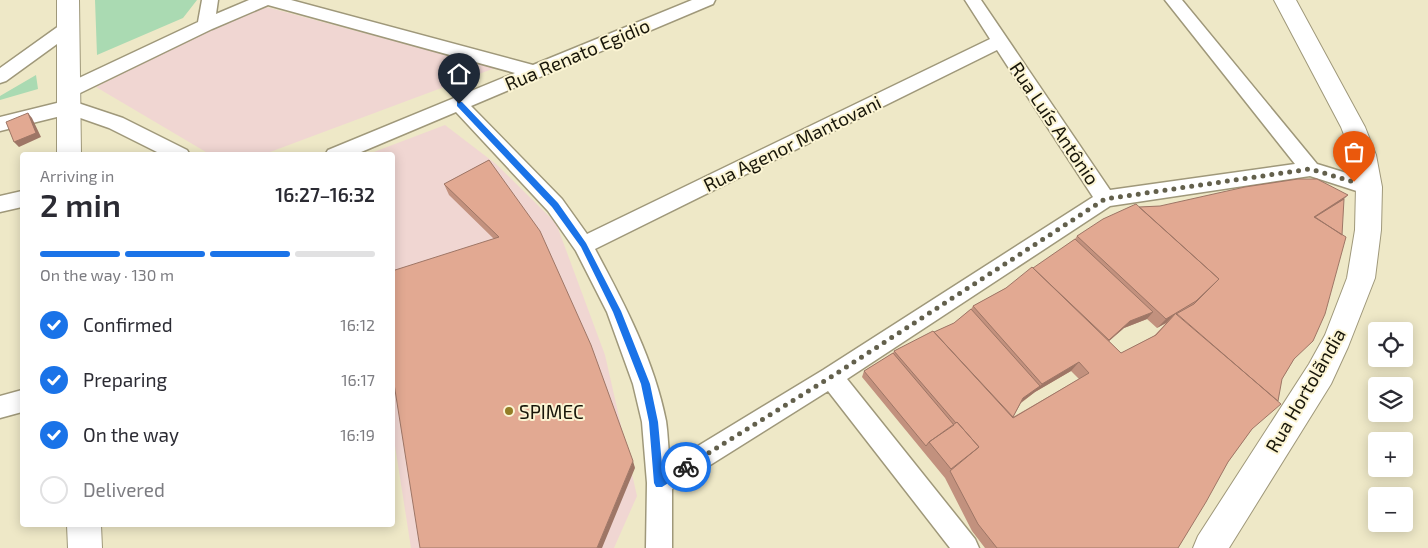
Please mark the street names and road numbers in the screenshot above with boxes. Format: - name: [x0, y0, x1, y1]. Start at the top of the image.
- street label: Rua Renato Egidio: [501, 13, 653, 95]
- street label: Rua Luís Antônio: [1005, 57, 1105, 189]
- street label: Rua Agenor Mantovani: [699, 90, 885, 196]
- street label: Rua Hortolãndia: [1260, 324, 1350, 456]

